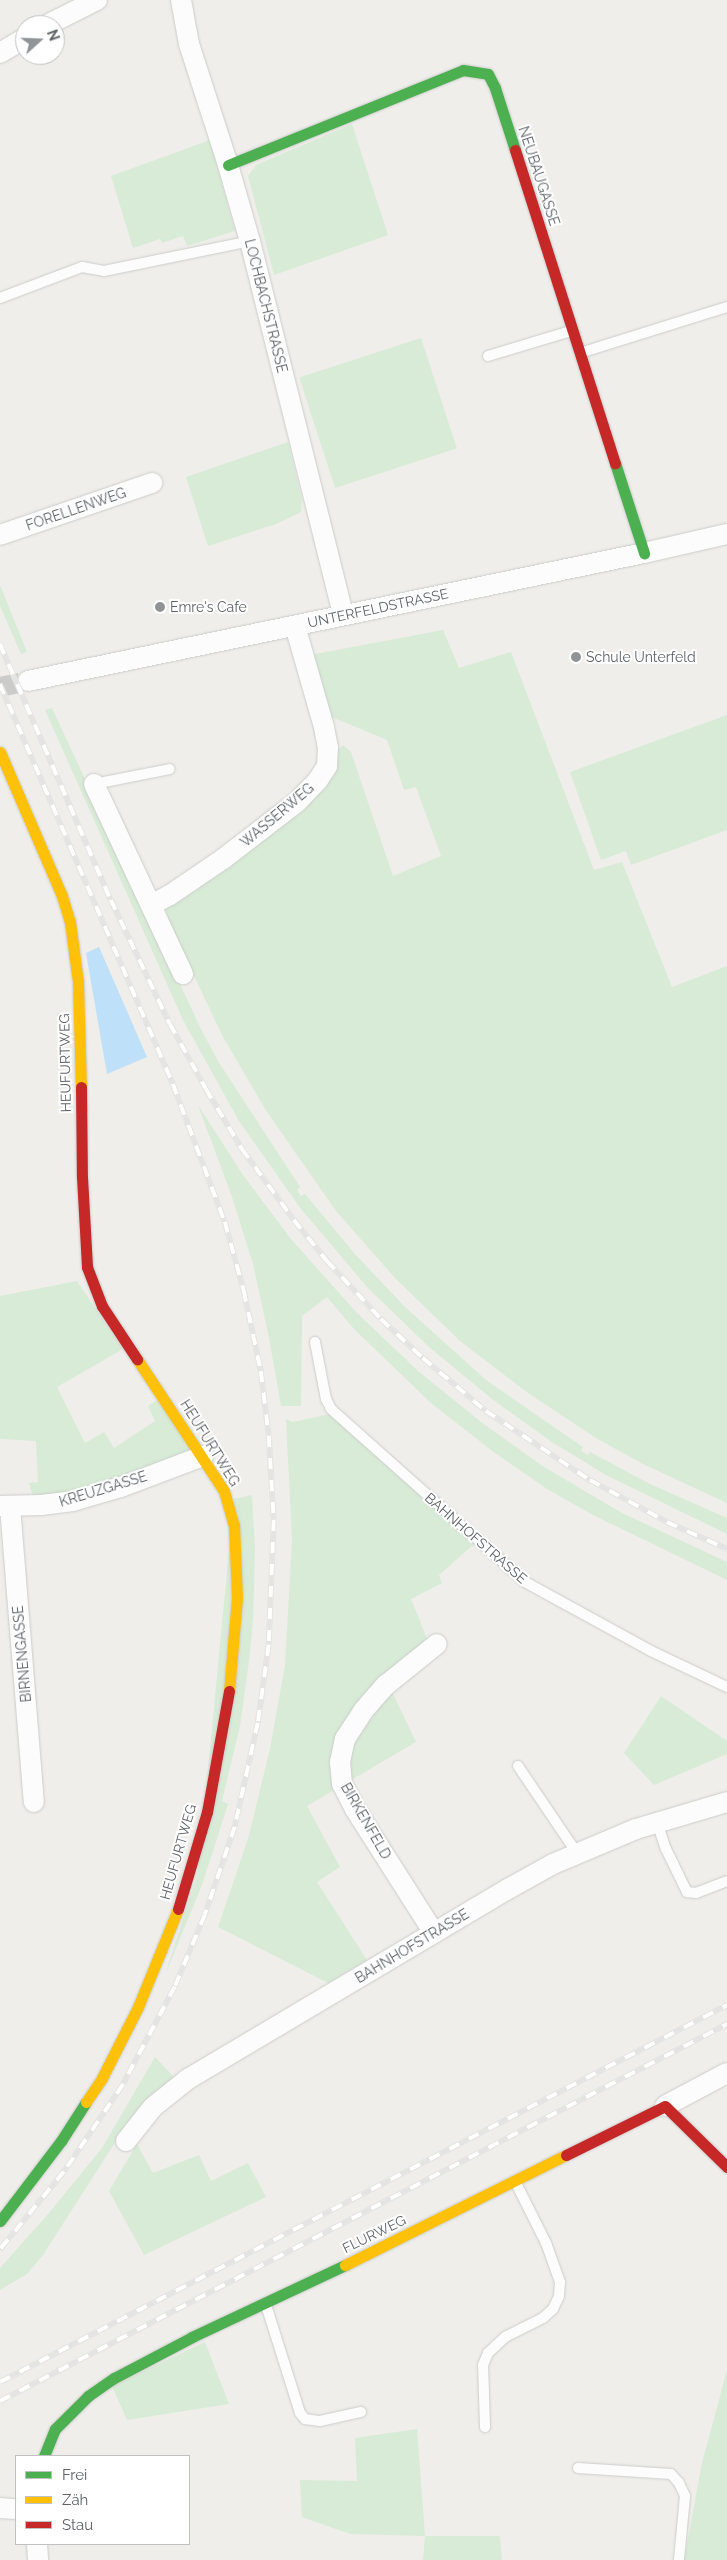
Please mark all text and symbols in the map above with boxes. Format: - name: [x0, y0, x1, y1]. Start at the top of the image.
- north arrow: [15, 15, 65, 65]
- text: N: [44, 27, 63, 43]
- street label: NEUBAUGASSE: [515, 124, 563, 228]
- street label: LOCHBACHSTRASSE: [241, 237, 291, 375]
- street label: FORELLENWEG: [24, 484, 128, 534]
- street label: UNTERFELDSTRASSE: [306, 585, 450, 631]
- place label: Emre's Cafe: [170, 599, 247, 615]
- marker: Emre's Cafe: [154, 601, 166, 613]
- place label: Schule Unterfeld: [586, 649, 696, 665]
- marker: Schule Unterfeld: [570, 651, 582, 663]
- street label: WASSERWEG: [237, 779, 317, 851]
- street label: HEUFURTWEG: [56, 1013, 74, 1113]
- street label: HEUFURTWEG: [177, 1397, 243, 1489]
- street label: KREUZGASSE: [57, 1468, 149, 1510]
- street label: BAHNHOFSTRASSE: [422, 1489, 530, 1587]
- street label: BIRNENGASSE: [9, 1605, 35, 1703]
- street label: BIRKENFELD: [337, 1780, 395, 1862]
- street label: HEUFURTWEG: [156, 1802, 200, 1902]
- street label: BAHNHOFSTRASSE: [352, 1905, 472, 1987]
- street label: FLURWEG: [340, 2211, 408, 2257]
- legend: [15, 2455, 190, 2545]
- text: Frei: [62, 2466, 87, 2484]
- text: Zäh: [62, 2491, 88, 2509]
- text: Stau: [62, 2516, 93, 2534]

